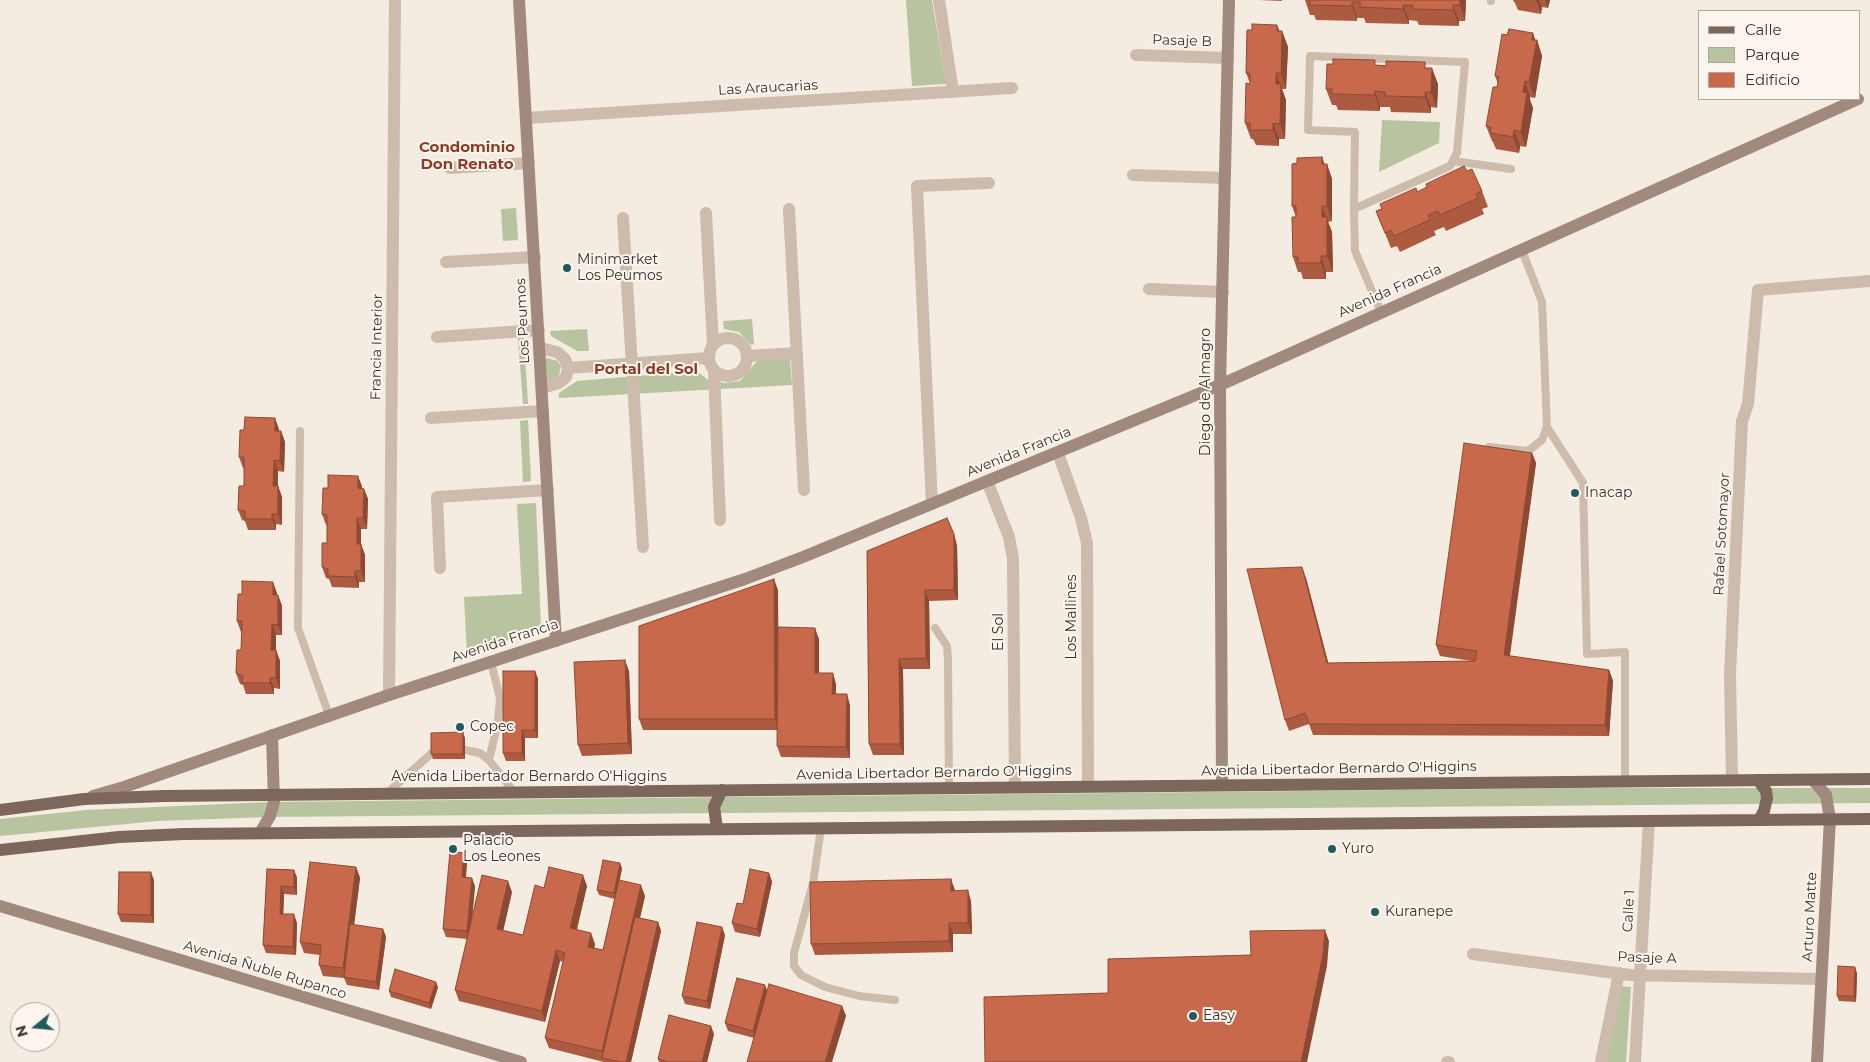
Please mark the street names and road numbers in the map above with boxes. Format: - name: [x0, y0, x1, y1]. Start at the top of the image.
- street label: Pasaje B: [1152, 32, 1212, 50]
- street label: Las Araucarias: [717, 77, 819, 99]
- street label: Avenida Francia: [1336, 261, 1444, 321]
- street label: Los Peumos: [512, 278, 534, 364]
- street label: Francia Interior: [368, 294, 386, 400]
- street label: Diego de Almagro: [1198, 328, 1214, 456]
- street label: Avenida Francia: [964, 423, 1074, 481]
- street label: Rafael Sotomayor: [1710, 472, 1734, 596]
- street label: Los Mallines: [1064, 574, 1080, 660]
- street label: El Sol: [991, 613, 1007, 651]
- street label: Avenida Francia: [449, 616, 561, 666]
- street label: Avenida Libertador Bernardo O'Higgins: [1201, 758, 1477, 780]
- street label: Avenida Libertador Bernardo O'Higgins: [796, 762, 1072, 784]
- street label: Avenida Libertador Bernardo O'Higgins: [391, 769, 667, 785]
- street label: Arturo Matte: [1799, 872, 1821, 962]
- street label: Calle 1: [1619, 889, 1639, 933]
- street label: Avenida Ñuble Rupanco: [181, 937, 349, 1003]
- street label: Pasaje A: [1617, 949, 1677, 967]

